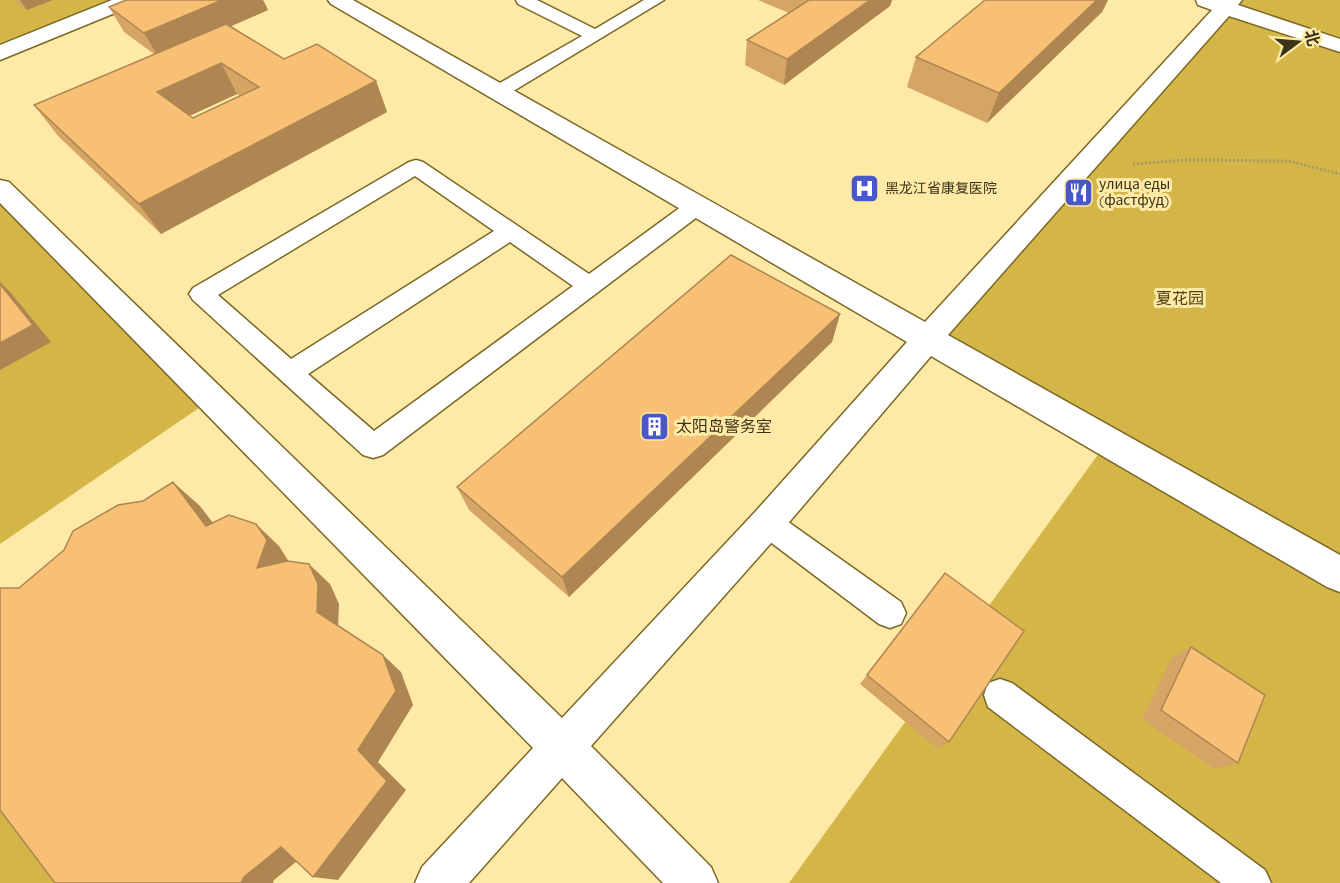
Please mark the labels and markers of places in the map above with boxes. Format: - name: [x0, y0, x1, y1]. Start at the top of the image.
- hospital icon: 黑龙江省康复医院: [848, 172, 880, 204]
- place label: улица еды (фастфуд): [1099, 175, 1170, 209]
- restaurant icon: улица еды (фастфуд): [1062, 176, 1094, 208]
- place label: 黑龙江省康复医院: [885, 179, 997, 197]
- building icon: 太阳岛警务室: [639, 410, 671, 442]
- place label: 太阳岛警务室: [676, 416, 772, 436]

